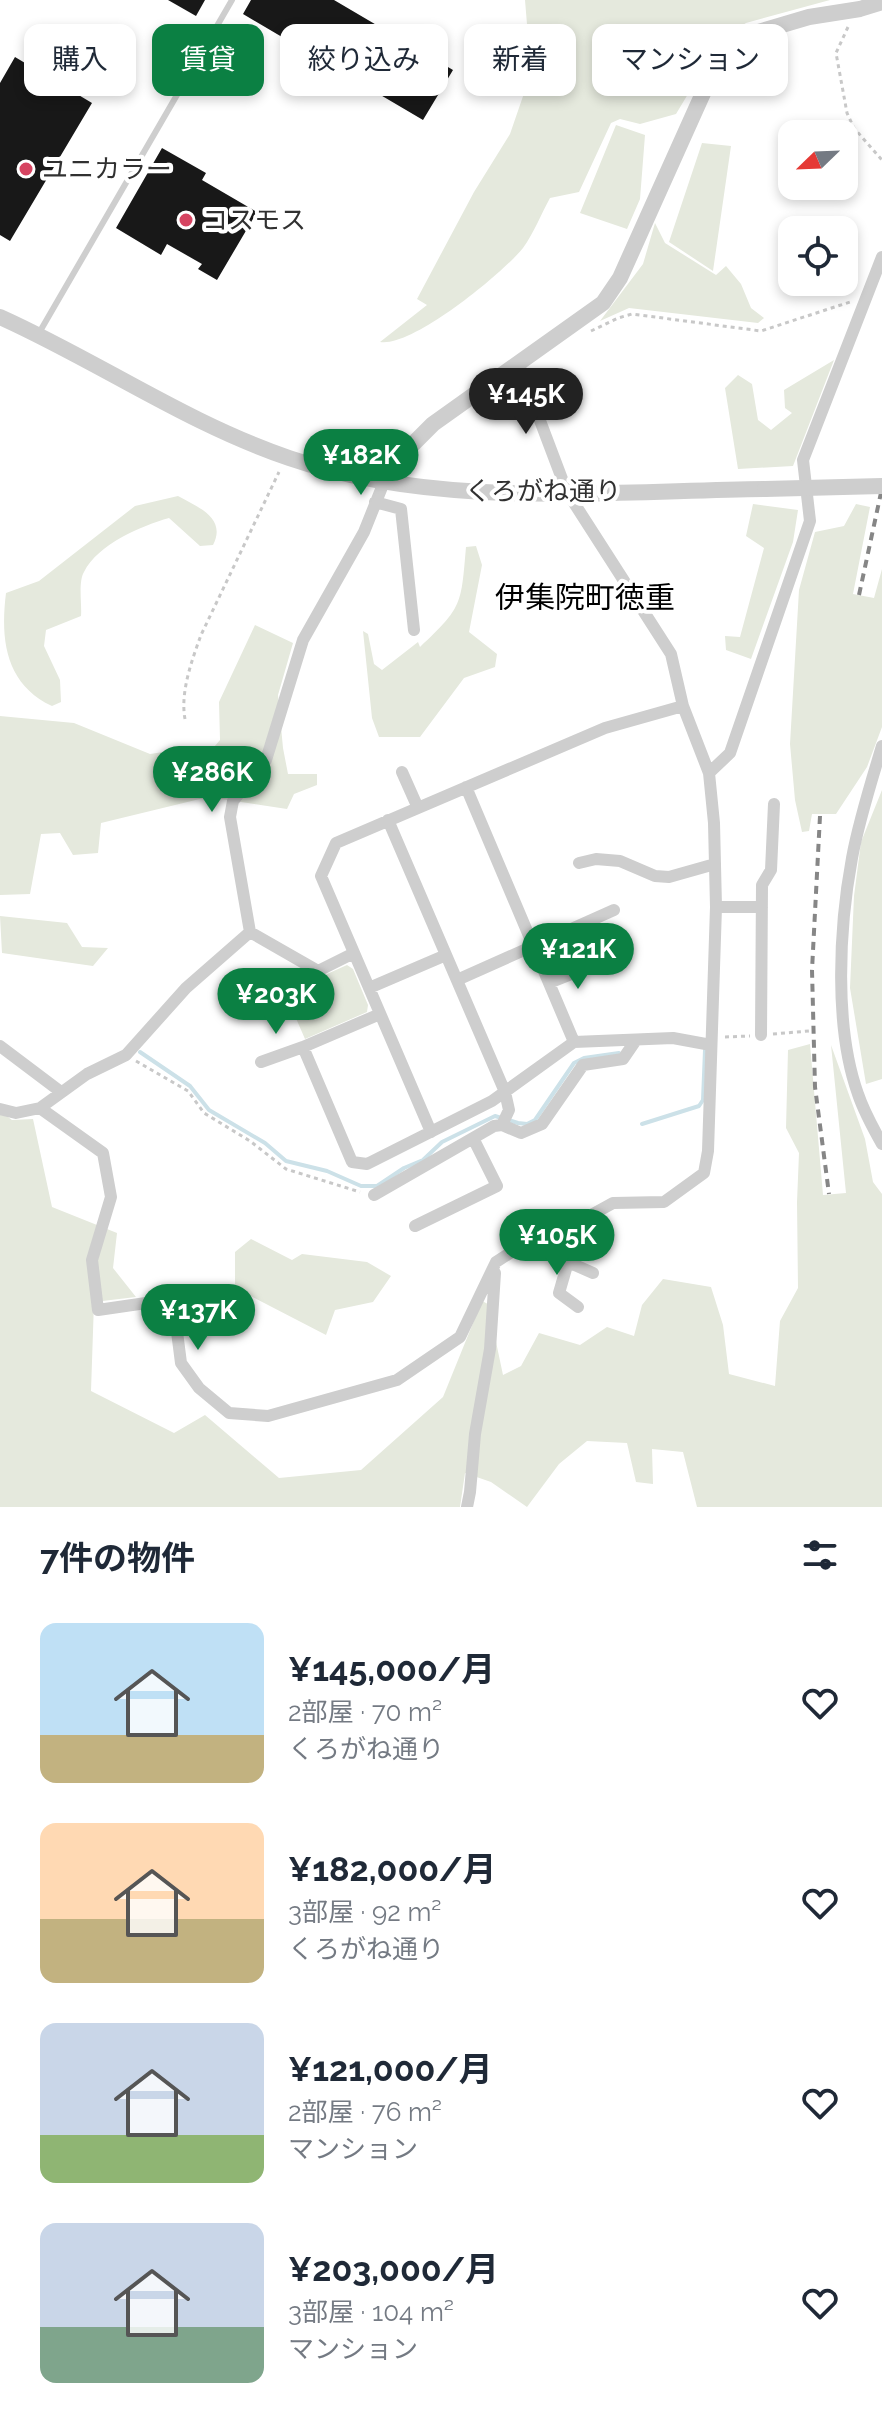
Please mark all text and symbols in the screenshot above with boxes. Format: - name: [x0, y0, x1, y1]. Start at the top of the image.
- chip: 購入: [24, 24, 136, 96]
- chip: 賃貸: [152, 24, 264, 96]
- chip: 絞り込み: [280, 24, 448, 96]
- chip: 新着: [464, 24, 576, 96]
- chip: マンション: [592, 24, 788, 96]
- north arrow: [778, 120, 858, 200]
- map controls: [778, 120, 858, 296]
- place label: ユニカラー: [42, 154, 172, 184]
- marker: ユニカラー: [17, 160, 35, 178]
- place label: コスモス: [202, 205, 306, 235]
- marker: コスモス: [177, 211, 195, 229]
- button: locate: [778, 216, 858, 296]
- pin: ¥145K: [470, 368, 582, 436]
- text: ¥145K: [487, 379, 565, 409]
- pin: ¥182K: [305, 429, 417, 497]
- text: ¥182K: [321, 440, 401, 470]
- street label: くろがね通り: [465, 476, 621, 506]
- district label: 伊集院町徳重: [495, 580, 675, 615]
- pin: ¥286K: [156, 746, 268, 814]
- text: ¥286K: [171, 757, 253, 787]
- pin: ¥121K: [522, 923, 634, 991]
- text: ¥121K: [540, 934, 616, 964]
- pin: ¥203K: [220, 968, 332, 1036]
- text: ¥203K: [235, 979, 317, 1009]
- pin: ¥105K: [501, 1209, 613, 1277]
- text: ¥105K: [517, 1220, 597, 1250]
- pin: ¥137K: [142, 1284, 254, 1352]
- text: ¥137K: [159, 1295, 237, 1325]
- icon: filters: [798, 1533, 842, 1577]
- text: 7件の物件: [40, 1538, 195, 1578]
- text: ¥145,000/月: [288, 1649, 495, 1689]
- icon: home: [104, 1655, 200, 1751]
- icon: heart: [798, 1681, 842, 1725]
- text: 2部屋 · 70 m²: [288, 1697, 442, 1727]
- text: くろがね通り: [288, 1734, 444, 1764]
- text: ¥182,000/月: [288, 1849, 497, 1889]
- icon: home: [104, 1855, 200, 1951]
- icon: heart: [798, 1881, 842, 1925]
- text: 3部屋 · 92 m²: [288, 1897, 441, 1927]
- text: くろがね通り: [288, 1934, 444, 1964]
- text: ¥121,000/月: [288, 2049, 493, 2089]
- icon: home: [104, 2055, 200, 2151]
- icon: heart: [798, 2081, 842, 2125]
- text: 2部屋 · 76 m²: [288, 2097, 442, 2127]
- text: マンション: [288, 2134, 418, 2164]
- text: ¥203,000/月: [288, 2249, 499, 2289]
- icon: home: [104, 2255, 200, 2351]
- icon: heart: [798, 2281, 842, 2325]
- text: 3部屋 · 104 m²: [288, 2297, 454, 2327]
- text: マンション: [288, 2334, 418, 2364]

